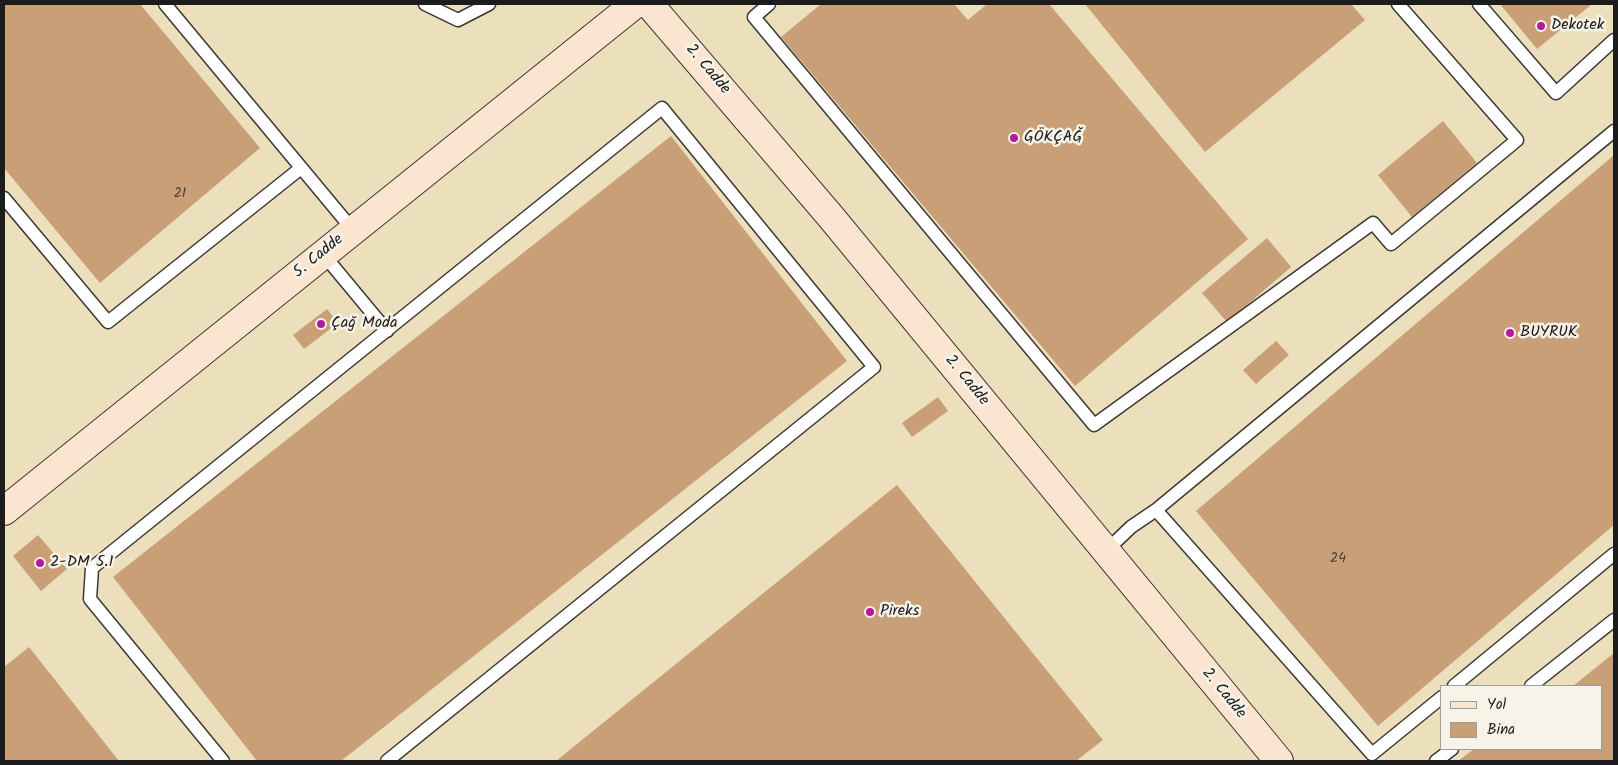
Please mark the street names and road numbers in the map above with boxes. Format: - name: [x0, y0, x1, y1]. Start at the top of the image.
- street label: 2. Cadde: [680, 41, 734, 99]
- street label: 5. Cadde: [290, 231, 348, 283]
- street label: 2. Cadde: [940, 352, 992, 410]
- street label: 2. Cadde: [1197, 665, 1249, 723]

